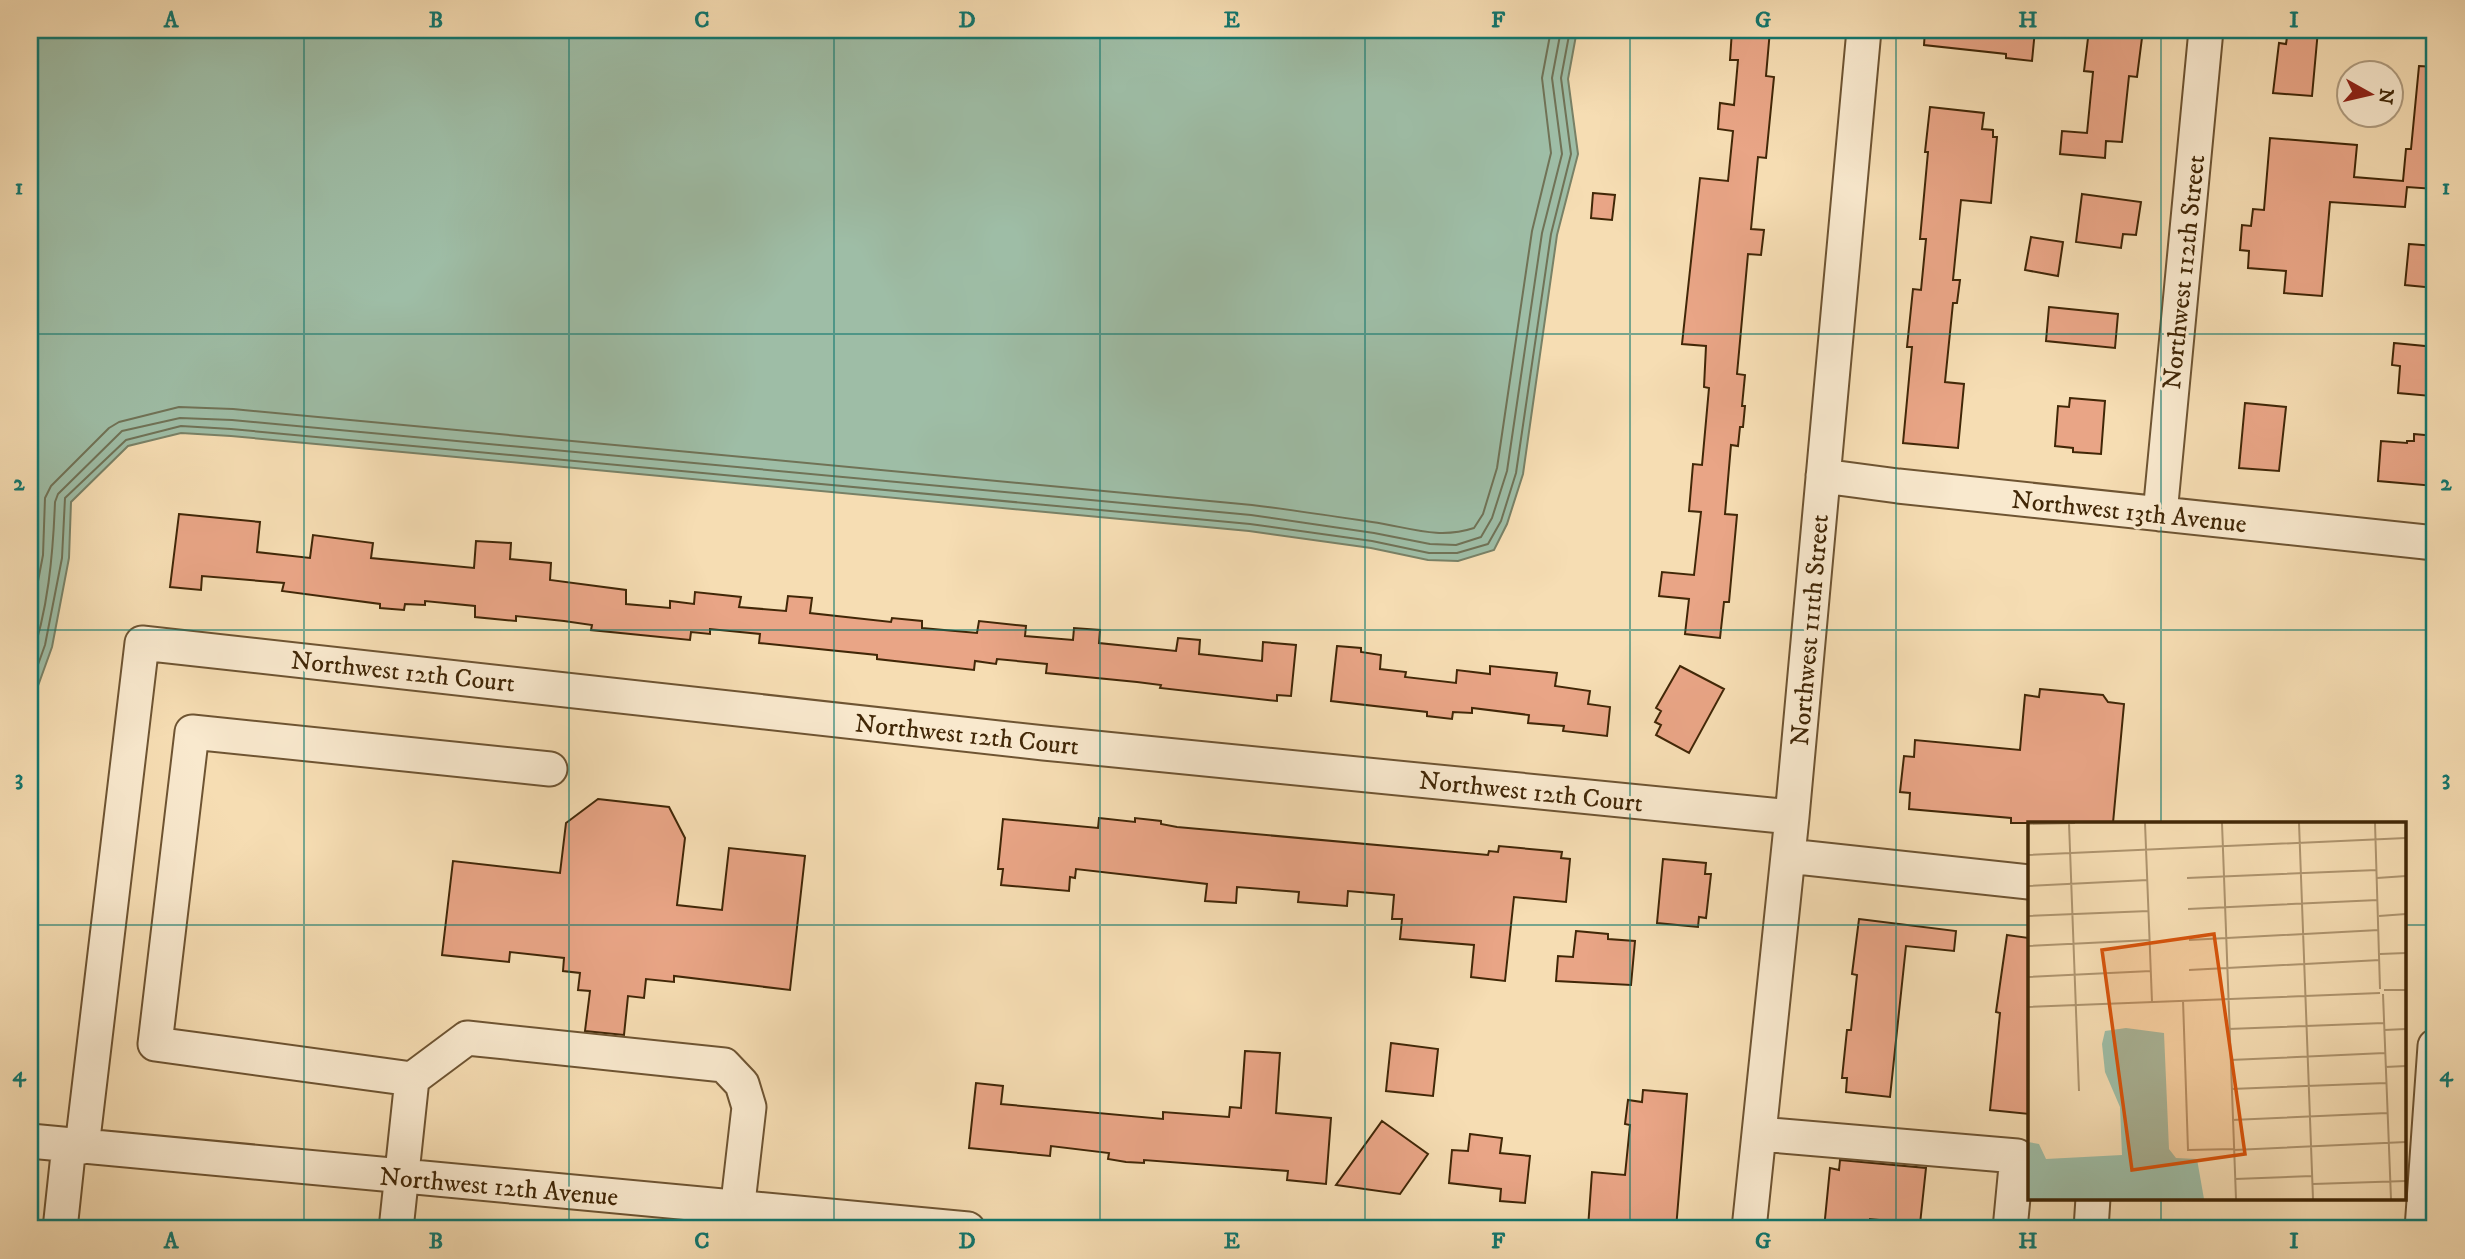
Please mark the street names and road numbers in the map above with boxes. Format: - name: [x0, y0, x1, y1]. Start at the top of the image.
- street label: Northwest 112th Street: [2156, 153, 2213, 391]
- street label: Northwest 13th Avenue: [2010, 484, 2248, 541]
- street label: Northwest 111th Street: [1784, 513, 1837, 747]
- street label: Northwest 12th Court: [289, 644, 517, 701]
- street label: Northwest 12th Court: [853, 707, 1081, 764]
- street label: Northwest 12th Court: [1417, 764, 1645, 821]
- street label: Northwest 12th Avenue: [378, 1161, 620, 1214]

